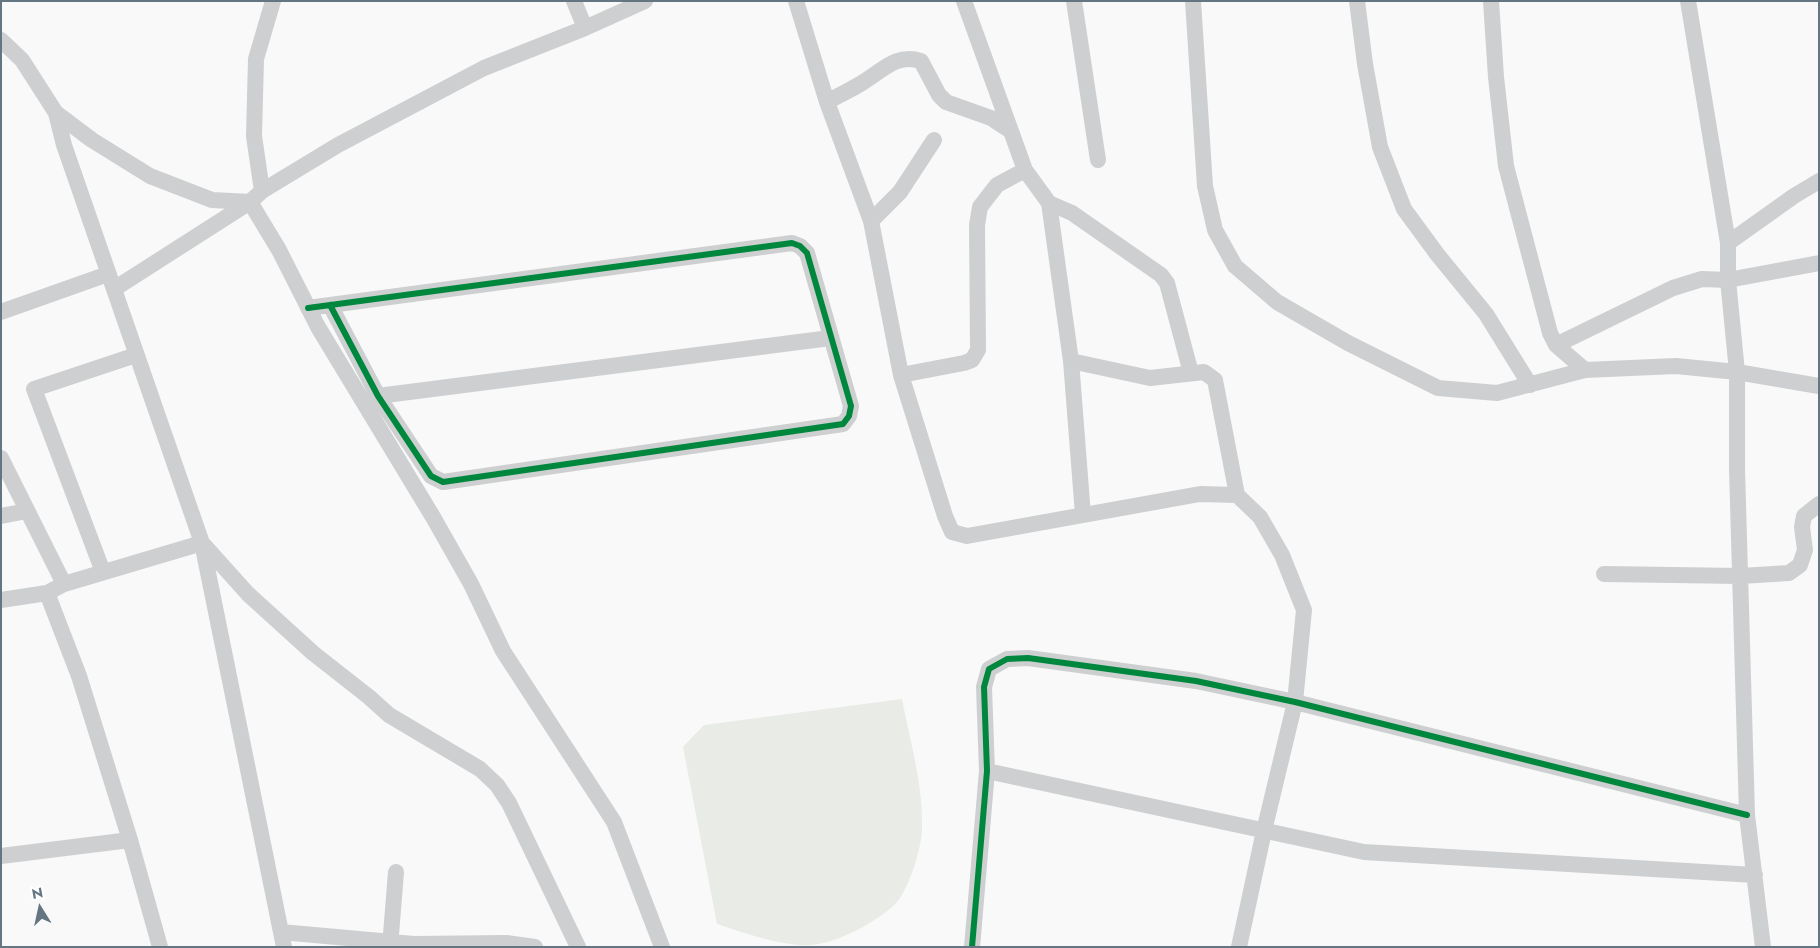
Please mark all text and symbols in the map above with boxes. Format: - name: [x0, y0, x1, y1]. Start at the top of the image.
- text: N: [30, 882, 45, 904]
- north arrow: [15, 883, 65, 933]

